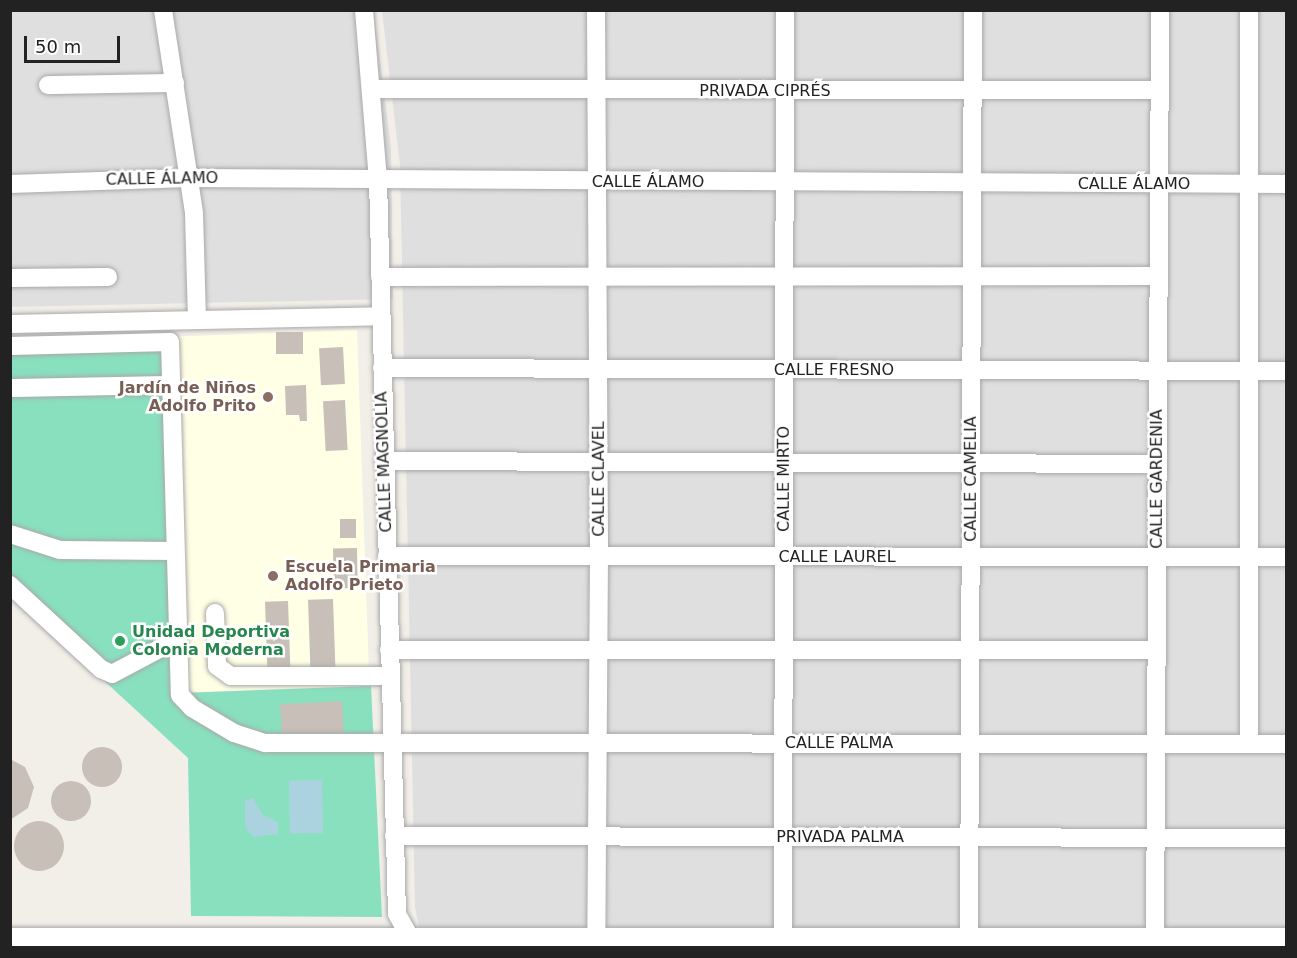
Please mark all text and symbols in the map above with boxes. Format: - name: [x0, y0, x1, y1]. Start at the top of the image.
- scale bar: [27, 24, 123, 62]
- text: 50 m: [35, 36, 81, 57]
- street label: PRIVADA CIPRÉS: [699, 81, 831, 101]
- street label: CALLE ÁLAMO: [105, 168, 219, 190]
- street label: CALLE ÁLAMO: [592, 172, 704, 192]
- street label: CALLE ÁLAMO: [1078, 174, 1190, 194]
- street label: CALLE FRESNO: [774, 360, 894, 380]
- place label: Jardín de Niños Adolfo Prito: [119, 378, 256, 416]
- marker: Jardín de Niños Adolfo Prito: [261, 390, 275, 404]
- street label: CALLE MAGNOLIA: [372, 391, 396, 533]
- street label: CALLE GARDENIA: [1147, 409, 1167, 549]
- street label: CALLE CAMELIA: [961, 416, 981, 542]
- street label: CALLE CLAVEL: [589, 421, 609, 537]
- street label: CALLE MIRTO: [774, 426, 794, 532]
- street label: CALLE LAUREL: [778, 547, 896, 567]
- place label: Escuela Primaria Adolfo Prieto: [285, 557, 436, 595]
- marker: Escuela Primaria Adolfo Prieto: [266, 569, 280, 583]
- place label: Unidad Deportiva Colonia Moderna: [132, 622, 290, 660]
- marker: Unidad Deportiva Colonia Moderna: [113, 634, 127, 648]
- street label: CALLE PALMA: [785, 733, 893, 753]
- street label: PRIVADA PALMA: [776, 827, 904, 847]

